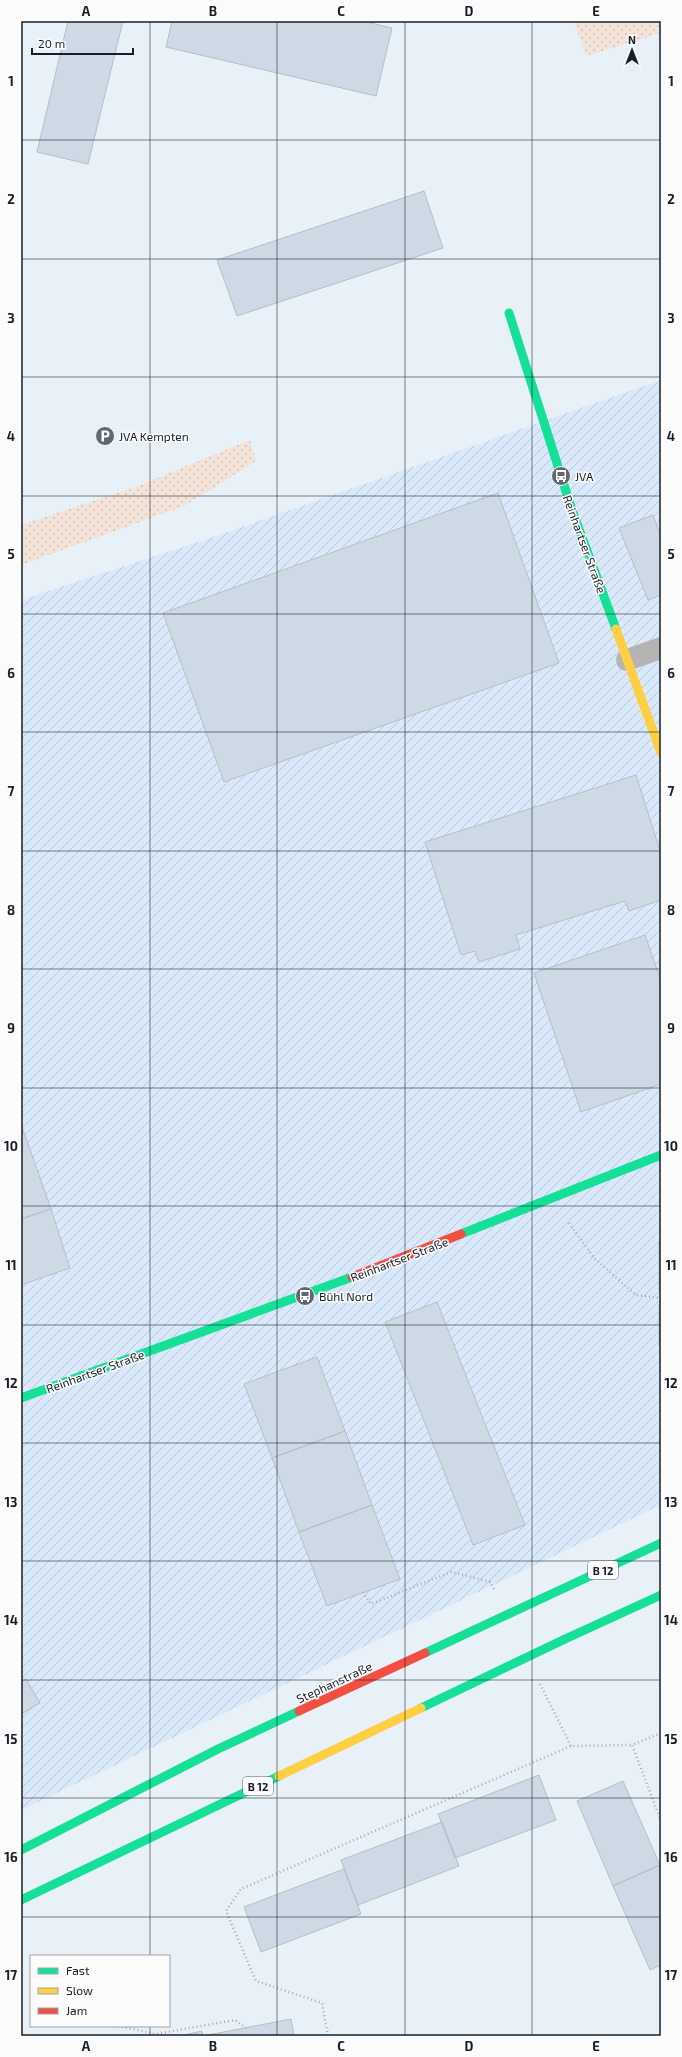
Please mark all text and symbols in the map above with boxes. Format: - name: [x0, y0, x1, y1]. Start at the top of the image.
- text: A: [82, 3, 91, 19]
- text: B: [209, 3, 217, 19]
- text: C: [337, 3, 345, 19]
- text: D: [465, 3, 474, 19]
- text: E: [592, 3, 600, 19]
- scale bar: [32, 30, 133, 56]
- north arrow: [612, 30, 652, 70]
- text: N: [628, 33, 636, 46]
- text: 20 m: [38, 36, 65, 50]
- text: 1: [8, 73, 14, 89]
- text: 1: [668, 73, 674, 89]
- text: 2: [7, 191, 15, 207]
- text: 2: [667, 191, 675, 207]
- text: 3: [7, 310, 15, 326]
- text: 3: [667, 310, 675, 326]
- parking icon: JVA Kempten: [94, 425, 116, 447]
- text: 4: [7, 428, 15, 444]
- text: 4: [667, 428, 675, 444]
- place label: JVA Kempten: [119, 429, 189, 443]
- bus stop icon: JVA: [550, 465, 572, 487]
- place label: JVA: [575, 469, 594, 483]
- street label: Reinhartser Straße: [561, 493, 609, 595]
- text: 5: [7, 546, 15, 562]
- text: 5: [667, 546, 675, 562]
- text: 6: [7, 665, 15, 681]
- text: 6: [667, 665, 675, 681]
- text: 7: [8, 783, 15, 799]
- text: 7: [668, 783, 675, 799]
- text: 8: [7, 902, 15, 918]
- text: 8: [667, 902, 675, 918]
- text: 9: [7, 1020, 15, 1036]
- text: 9: [667, 1020, 675, 1036]
- text: 10: [4, 1138, 18, 1154]
- text: 10: [664, 1138, 678, 1154]
- street label: Reinhartser Straße: [348, 1234, 450, 1284]
- text: 11: [5, 1257, 17, 1273]
- text: 11: [665, 1257, 677, 1273]
- bus stop icon: Bühl Nord: [294, 1285, 316, 1307]
- place label: Bühl Nord: [319, 1289, 373, 1303]
- street label: Reinhartser Straße: [44, 1347, 146, 1395]
- text: 12: [4, 1375, 18, 1391]
- text: 12: [664, 1375, 678, 1391]
- text: 13: [5, 1494, 18, 1510]
- text: 13: [665, 1494, 678, 1510]
- road number: B 12: [588, 1561, 618, 1579]
- text: 14: [4, 1612, 18, 1628]
- text: 14: [664, 1612, 678, 1628]
- street label: Stephanstraße: [294, 1658, 374, 1706]
- text: 15: [5, 1731, 17, 1747]
- text: 15: [665, 1731, 677, 1747]
- road number: B 12: [243, 1777, 273, 1795]
- text: 16: [4, 1849, 18, 1865]
- text: 16: [664, 1849, 678, 1865]
- legend: [30, 1955, 170, 2027]
- text: Fast: [66, 1963, 90, 1977]
- text: 17: [5, 1967, 17, 1983]
- text: 17: [665, 1967, 677, 1983]
- text: Slow: [66, 1983, 93, 1997]
- text: Jam: [66, 2003, 87, 2017]
- text: A: [82, 2038, 91, 2054]
- text: B: [209, 2038, 217, 2054]
- text: C: [337, 2038, 345, 2054]
- text: D: [465, 2038, 474, 2054]
- text: E: [592, 2038, 600, 2054]

